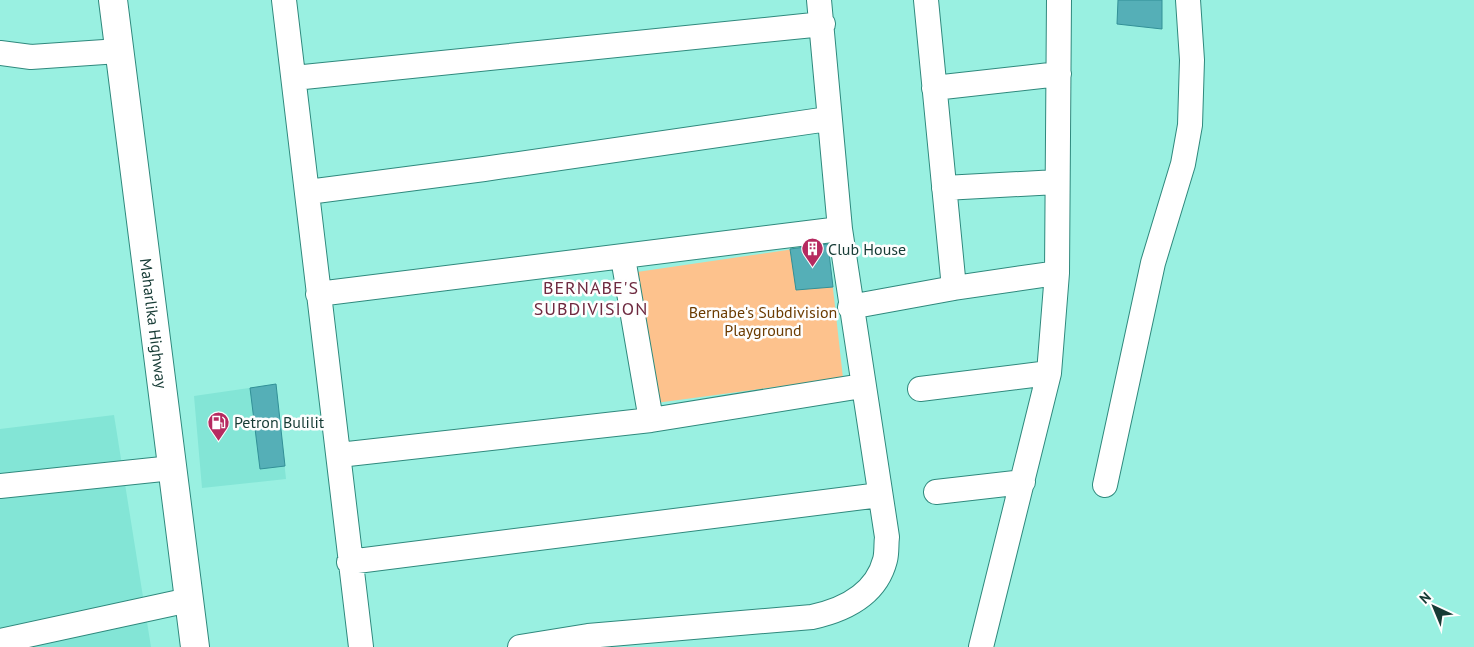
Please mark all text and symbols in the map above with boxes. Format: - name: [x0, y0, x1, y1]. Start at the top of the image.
- building icon: Club House: [800, 237, 824, 268]
- place label: Club House: [828, 239, 906, 259]
- street label: Maharlika Highway: [136, 257, 172, 390]
- district label: BERNABE'S SUBDIVISION: [534, 276, 648, 320]
- park label: Bernabe's Subdivision Playground: [689, 302, 837, 340]
- fuel station icon: Petron Bulilit: [206, 410, 230, 441]
- place label: Petron Bulilit: [234, 412, 325, 432]
- north arrow: [1409, 582, 1459, 632]
- text: N: [1415, 588, 1435, 607]

